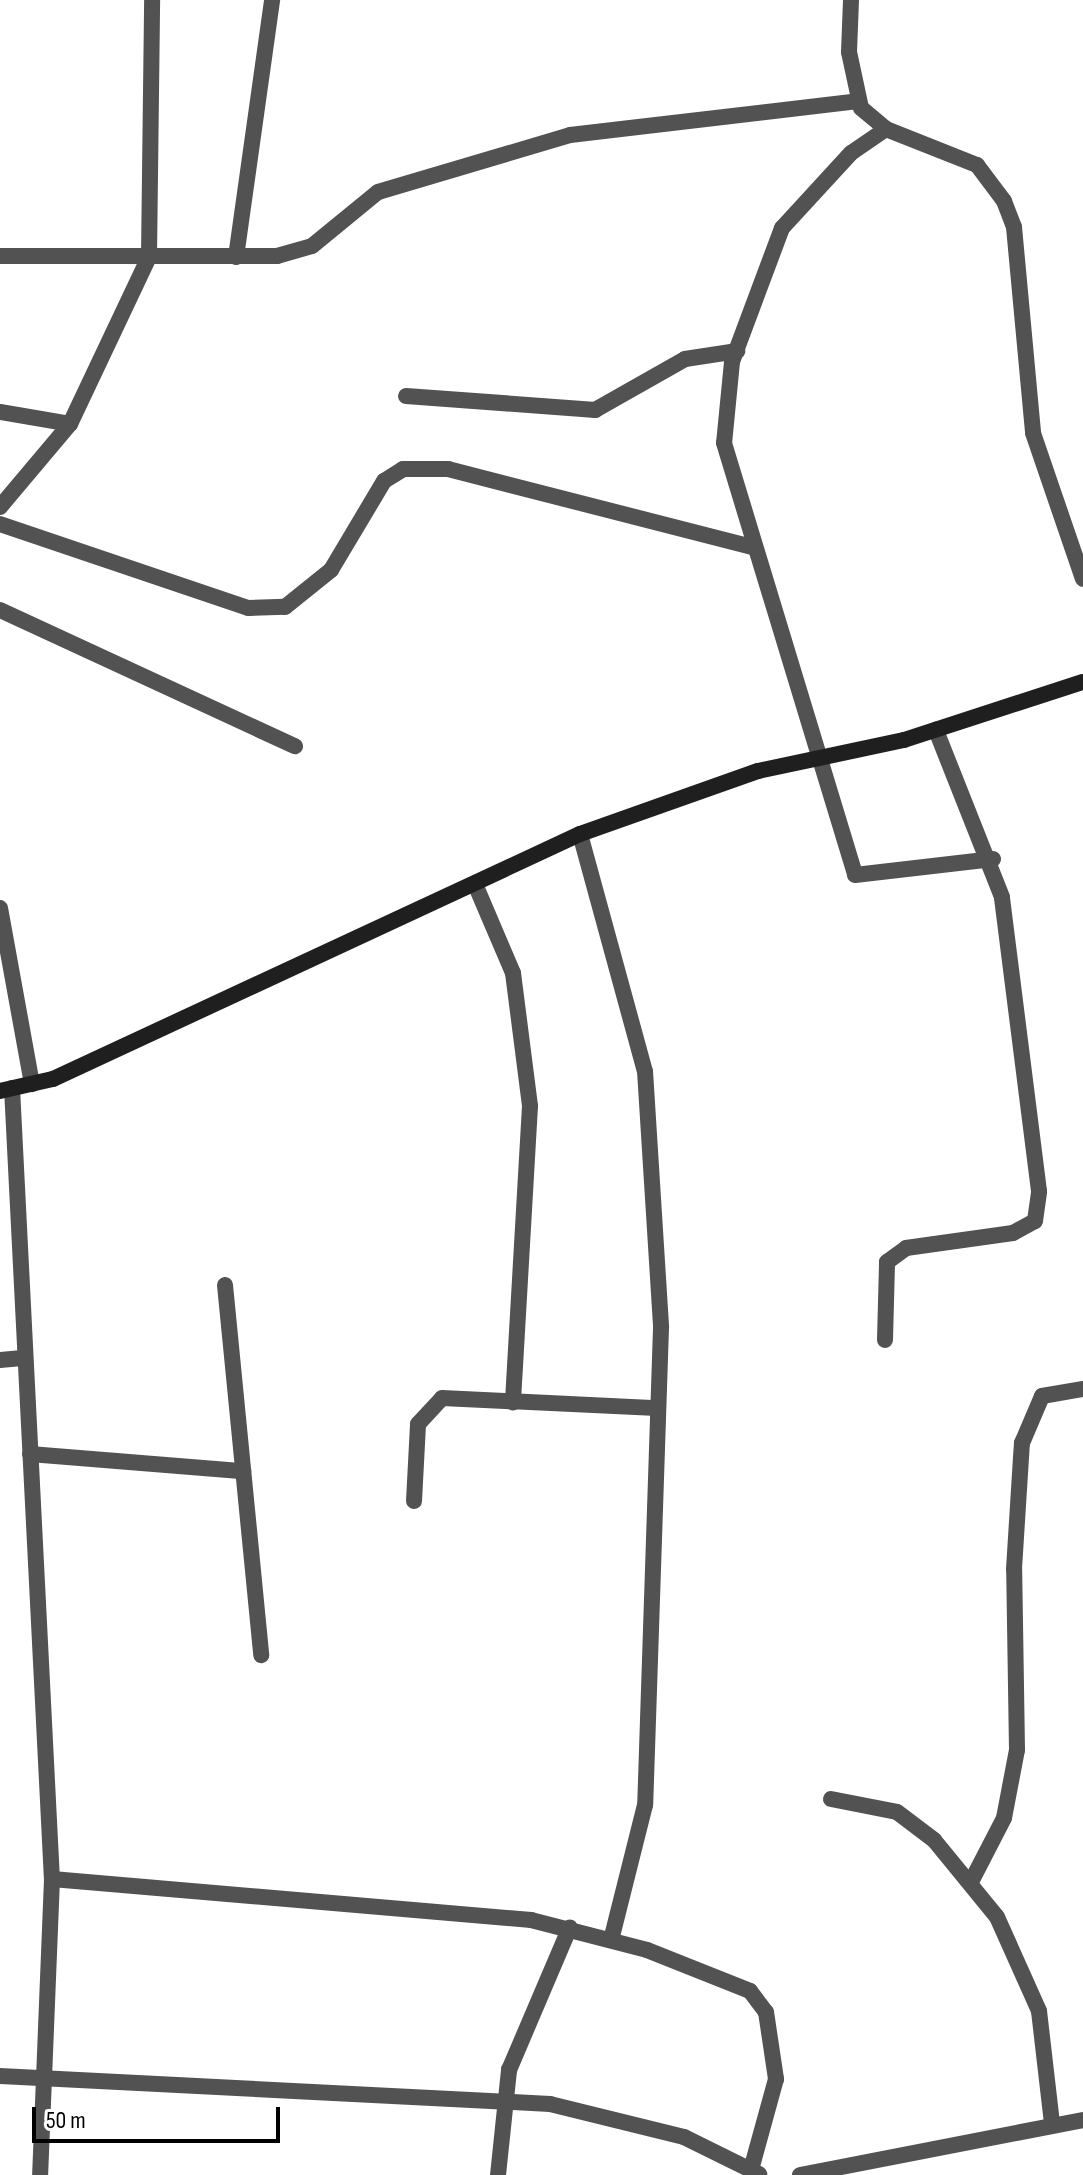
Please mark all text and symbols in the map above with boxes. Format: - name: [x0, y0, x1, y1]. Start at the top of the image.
- scale bar: [36, 2091, 284, 2141]
- text: 50 m: [46, 2106, 86, 2135]

